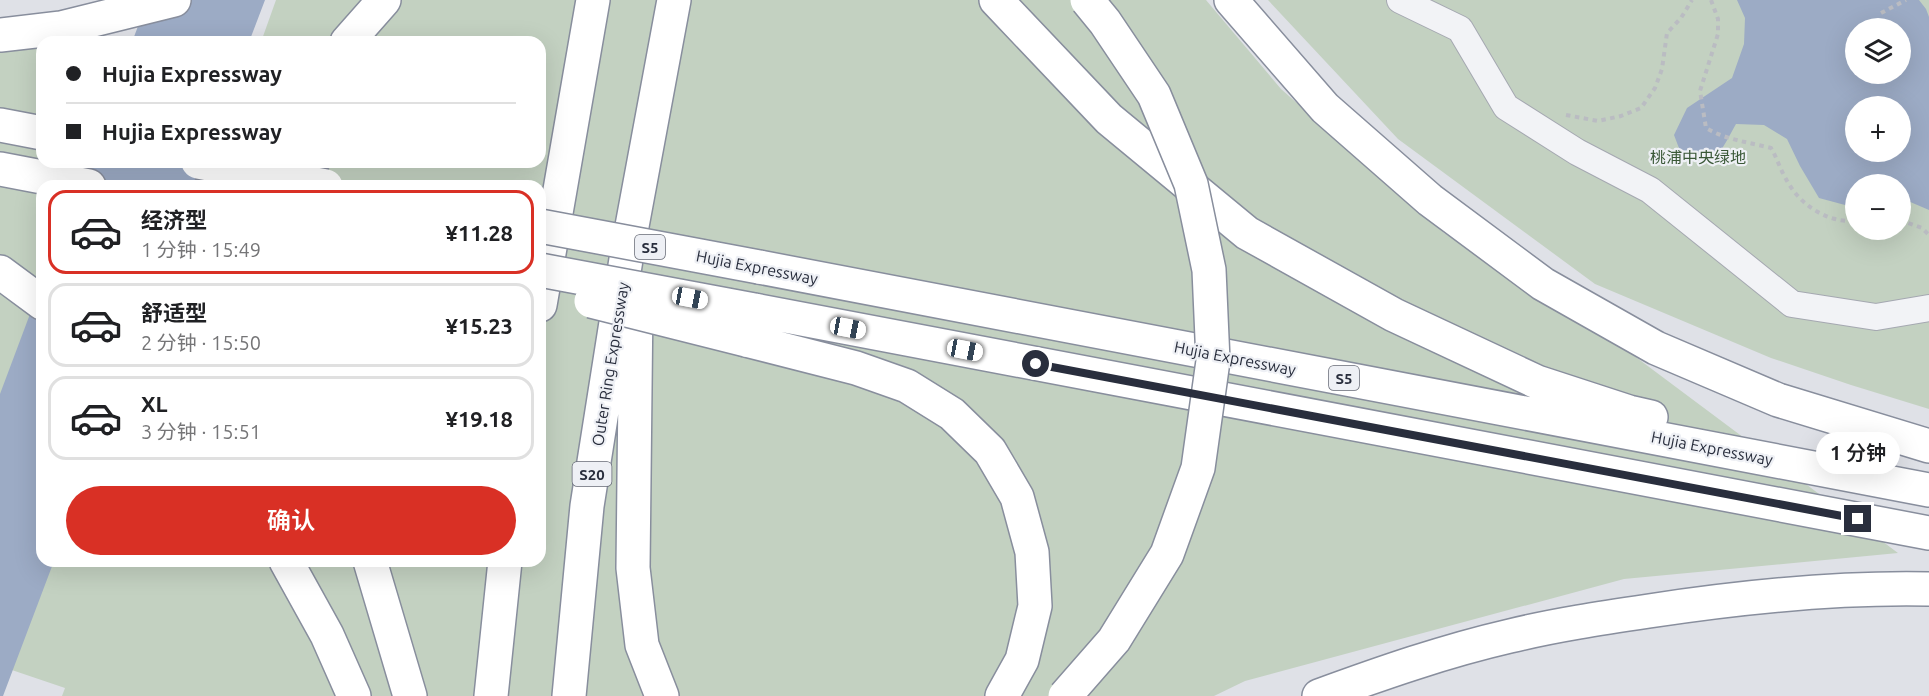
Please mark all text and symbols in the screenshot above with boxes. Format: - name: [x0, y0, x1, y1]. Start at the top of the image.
- map controls: [1845, 18, 1911, 240]
- button: layers: [1845, 18, 1911, 84]
- text: Hujia Expressway: [102, 61, 282, 86]
- button: +: [1845, 96, 1911, 162]
- text: Hujia Expressway: [102, 119, 282, 144]
- park label: 桃浦中央绿地: [1650, 148, 1746, 166]
- button: −: [1845, 174, 1911, 240]
- icon: car: [69, 205, 123, 259]
- text: 经济型: [141, 207, 207, 232]
- text: ¥11.28: [446, 220, 513, 245]
- road number: S5: [635, 235, 665, 259]
- text: 1 分钟 · 15:49: [141, 238, 261, 261]
- street label: Hujia Expressway: [695, 246, 820, 288]
- street label: Outer Ring Expressway: [588, 280, 632, 447]
- car: [671, 286, 709, 310]
- icon: car: [69, 298, 123, 352]
- text: 舒适型: [141, 300, 207, 325]
- text: ¥15.23: [446, 313, 513, 338]
- car: [829, 316, 867, 340]
- text: 2 分钟 · 15:50: [141, 331, 261, 354]
- street label: Hujia Expressway: [1173, 337, 1298, 379]
- car: [946, 338, 984, 362]
- route start: [1022, 350, 1049, 377]
- road number: S5: [1329, 366, 1359, 390]
- icon: car: [69, 391, 123, 445]
- text: XL: [141, 391, 168, 416]
- text: ¥19.18: [446, 406, 513, 431]
- text: 3 分钟 · 15:51: [141, 420, 261, 443]
- street label: Hujia Expressway: [1650, 427, 1775, 469]
- callout: 1 分钟: [1816, 432, 1900, 474]
- text: 1 分钟: [1830, 441, 1886, 464]
- road number: S20: [572, 462, 612, 486]
- button: 确认: [66, 486, 516, 555]
- route end: [1844, 505, 1871, 532]

